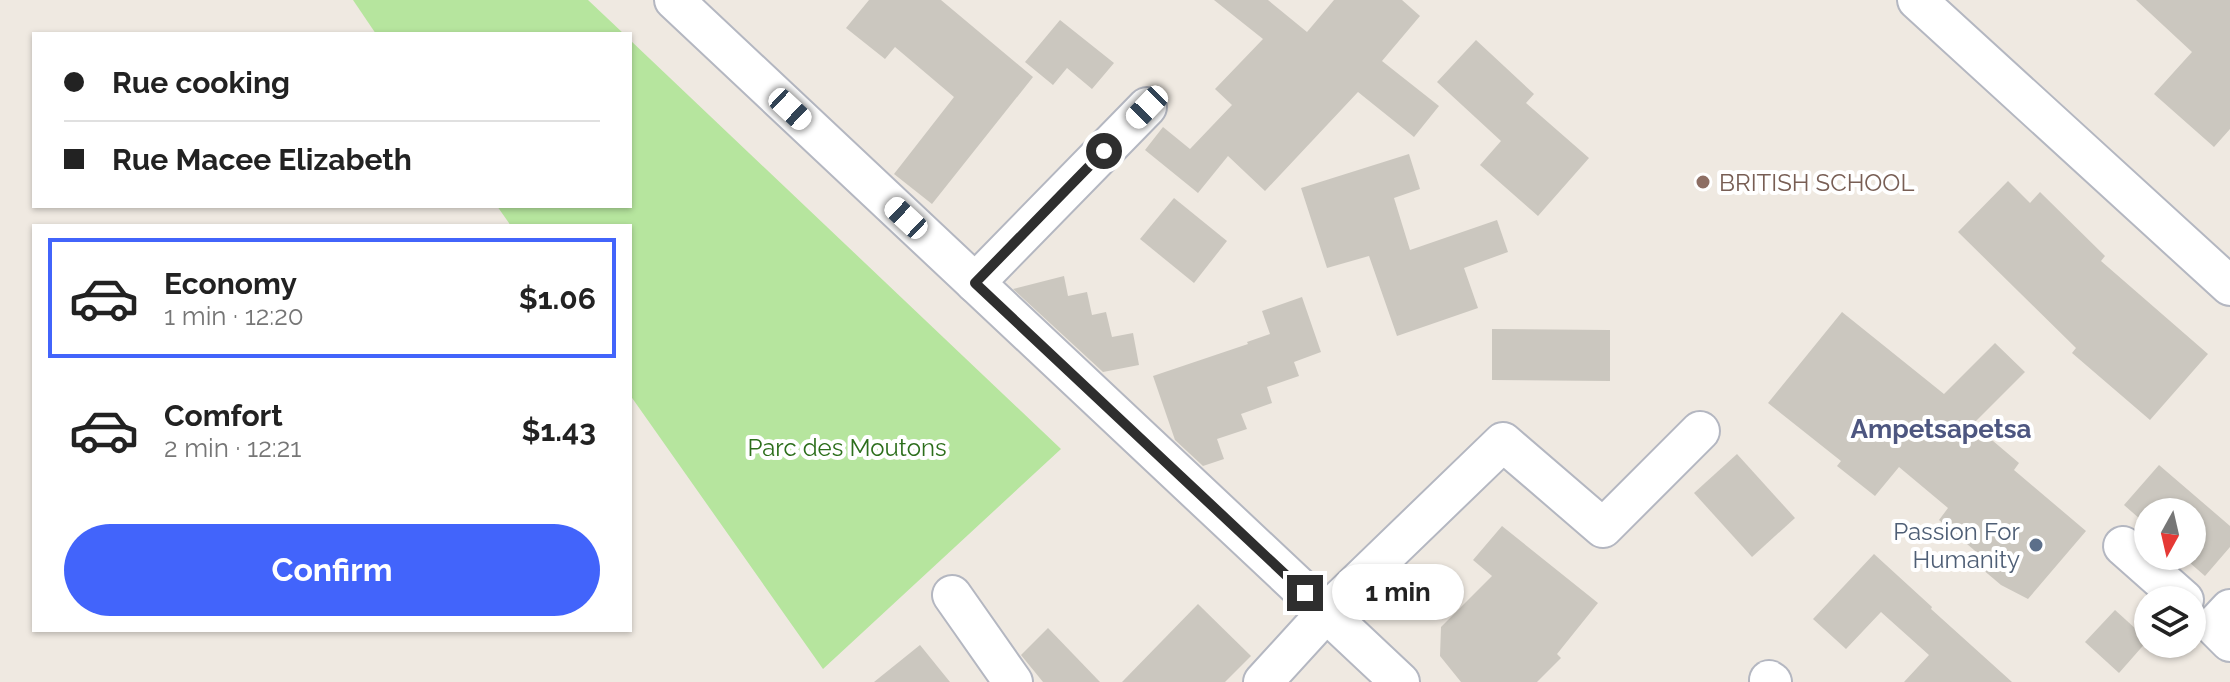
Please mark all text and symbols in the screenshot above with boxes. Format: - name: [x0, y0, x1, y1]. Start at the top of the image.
- text: Rue cooking: [112, 65, 290, 100]
- car: [1122, 81, 1172, 133]
- car: [764, 84, 816, 134]
- route start: [1086, 133, 1122, 169]
- text: Rue Macee Elizabeth: [112, 142, 412, 177]
- place label: BRITISH SCHOOL: [1719, 168, 1914, 197]
- marker: BRITISH SCHOOL: [1694, 173, 1712, 191]
- car: [880, 193, 932, 243]
- icon: car: [68, 262, 140, 334]
- text: Economy: [164, 266, 297, 301]
- text: $1.06: [519, 281, 596, 316]
- text: 1 min · 12:20: [164, 301, 304, 331]
- icon: car: [68, 394, 140, 466]
- text: Comfort: [164, 398, 283, 433]
- text: $1.43: [522, 413, 596, 448]
- district label: Ampetsapetsa: [1850, 414, 2032, 444]
- text: 2 min · 12:21: [164, 433, 301, 463]
- park label: Parc des Moutons: [747, 433, 947, 462]
- north arrow: [2134, 498, 2206, 570]
- map controls: [2134, 498, 2206, 658]
- place label: Passion For Humanity: [1893, 517, 2021, 574]
- button: Confirm: [64, 524, 600, 616]
- marker: Passion For Humanity: [2027, 536, 2045, 554]
- callout: 1 min: [1333, 565, 1465, 621]
- route end: [1287, 575, 1323, 611]
- text: 1 min: [1365, 577, 1431, 607]
- button: layers: [2134, 586, 2206, 658]

